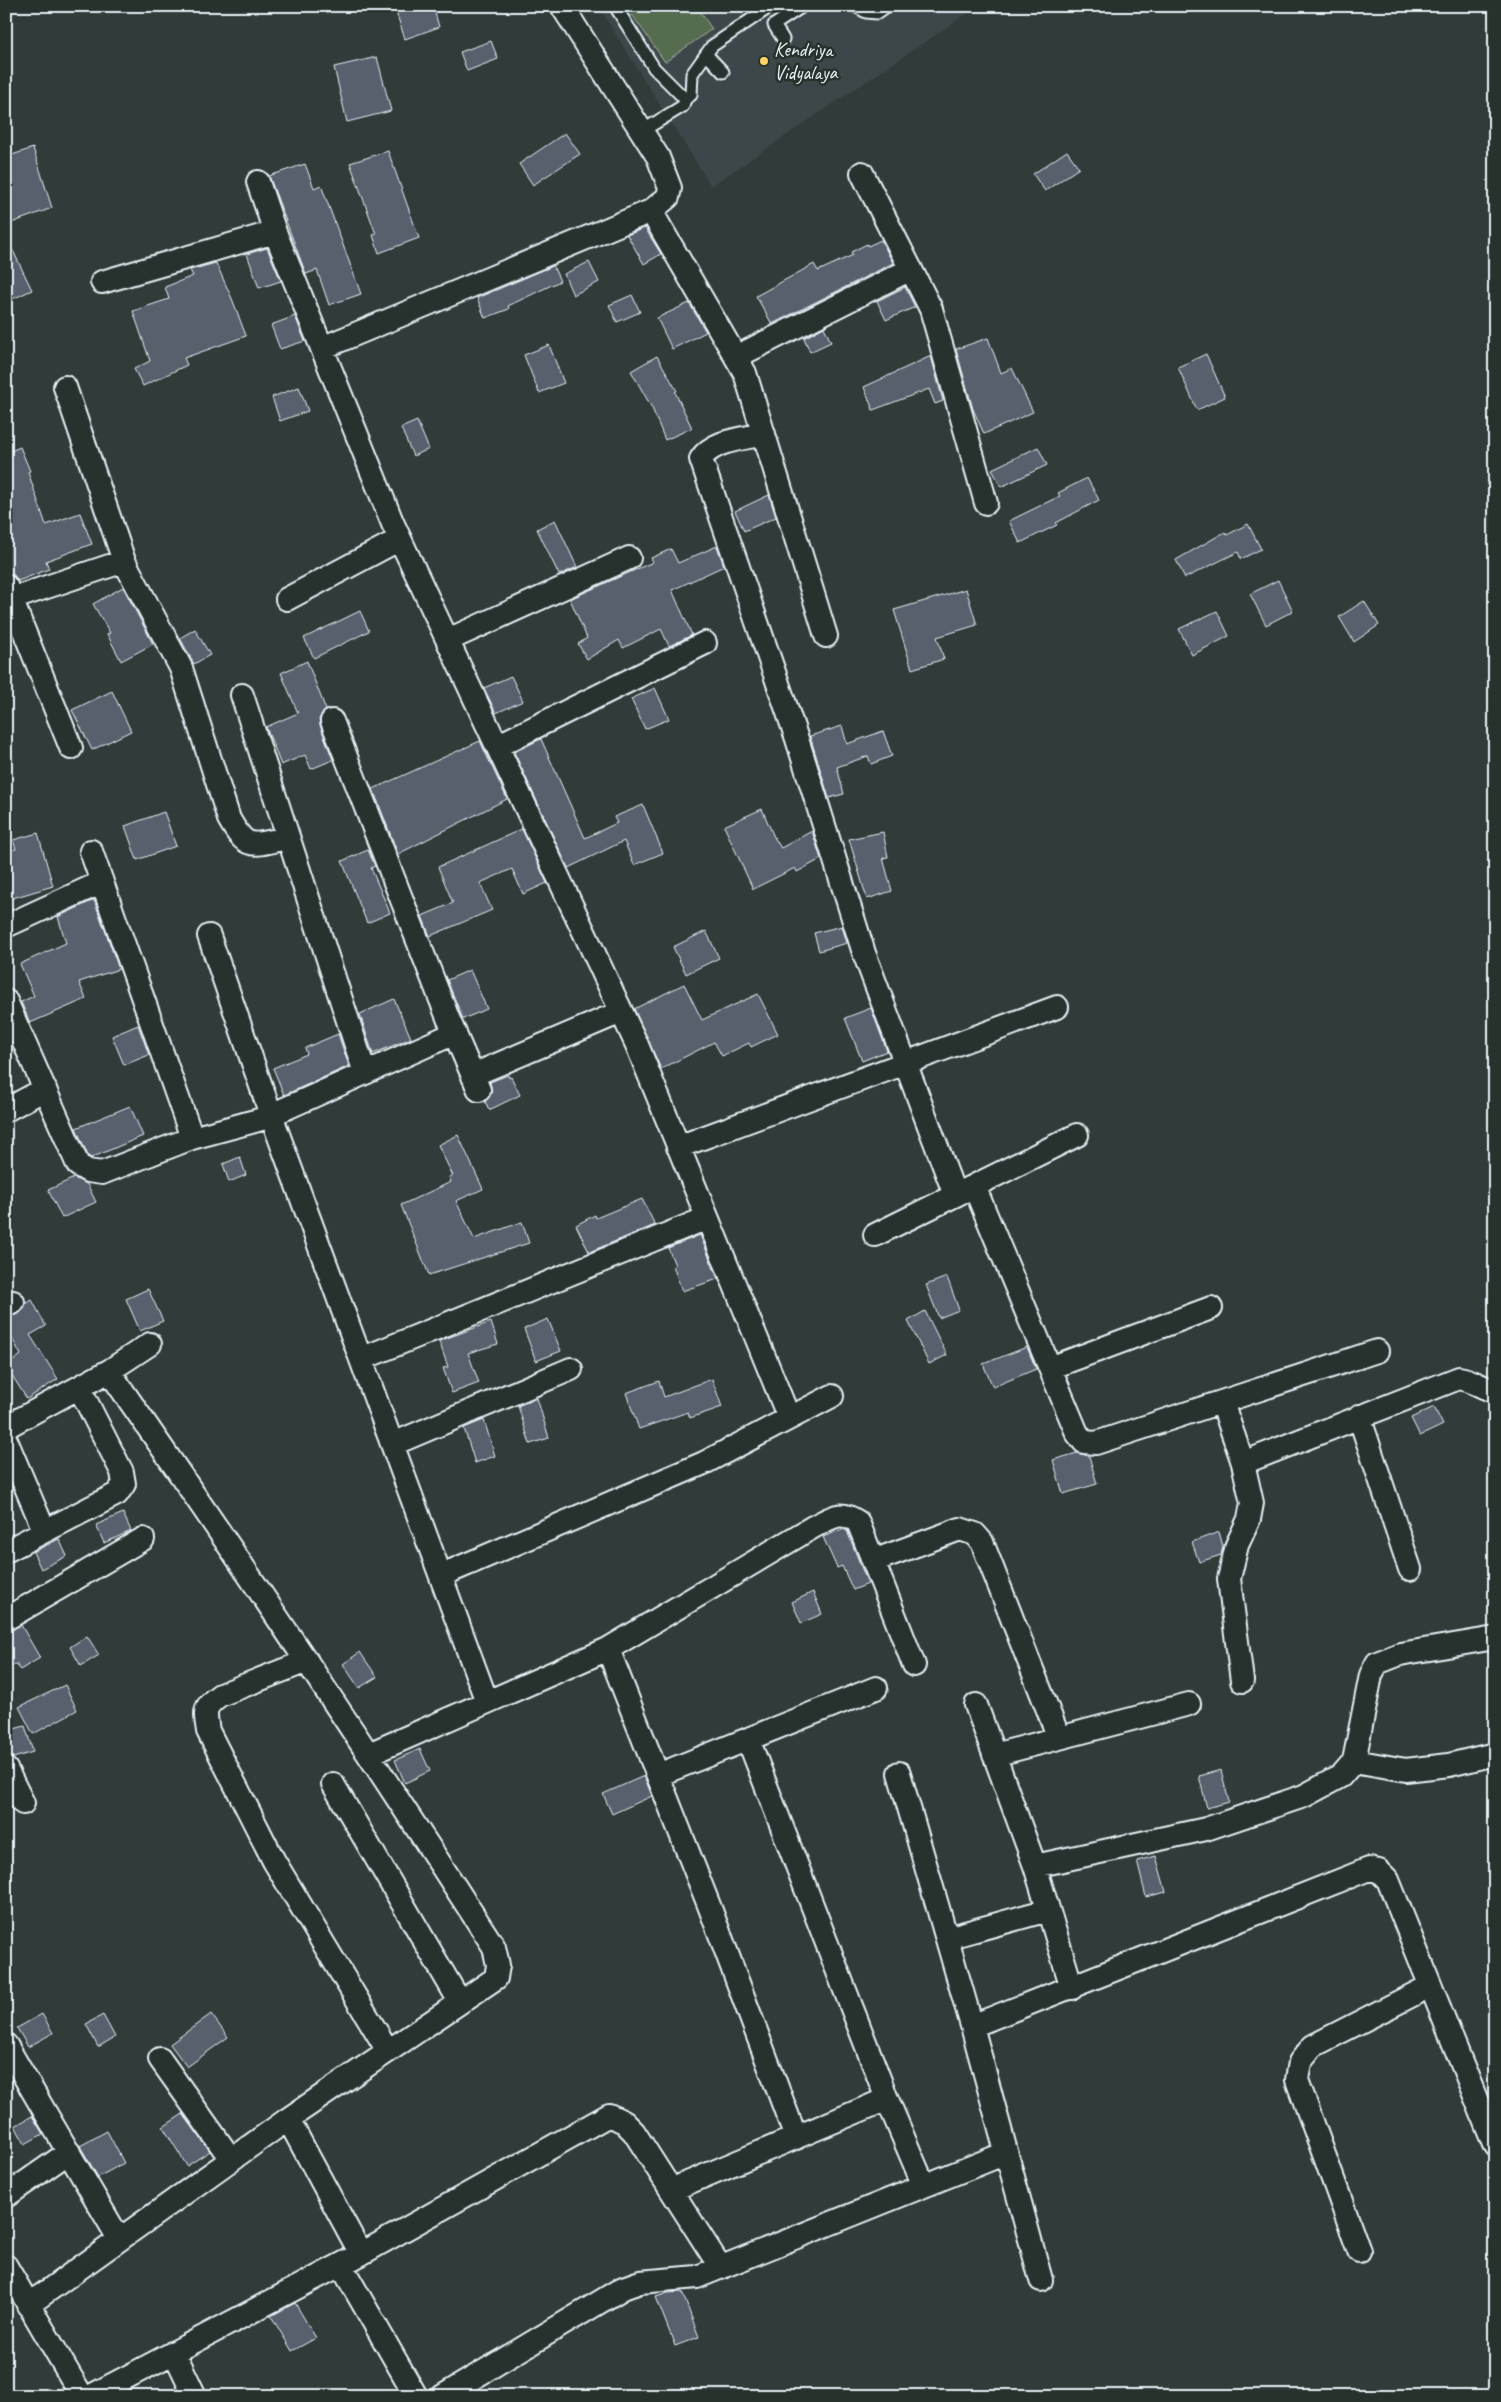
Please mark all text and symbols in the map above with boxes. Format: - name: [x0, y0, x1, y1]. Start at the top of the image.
- place label: Kendriya Vidyalaya: [774, 37, 838, 85]
- marker: Kendriya Vidyalaya: [758, 55, 770, 67]

